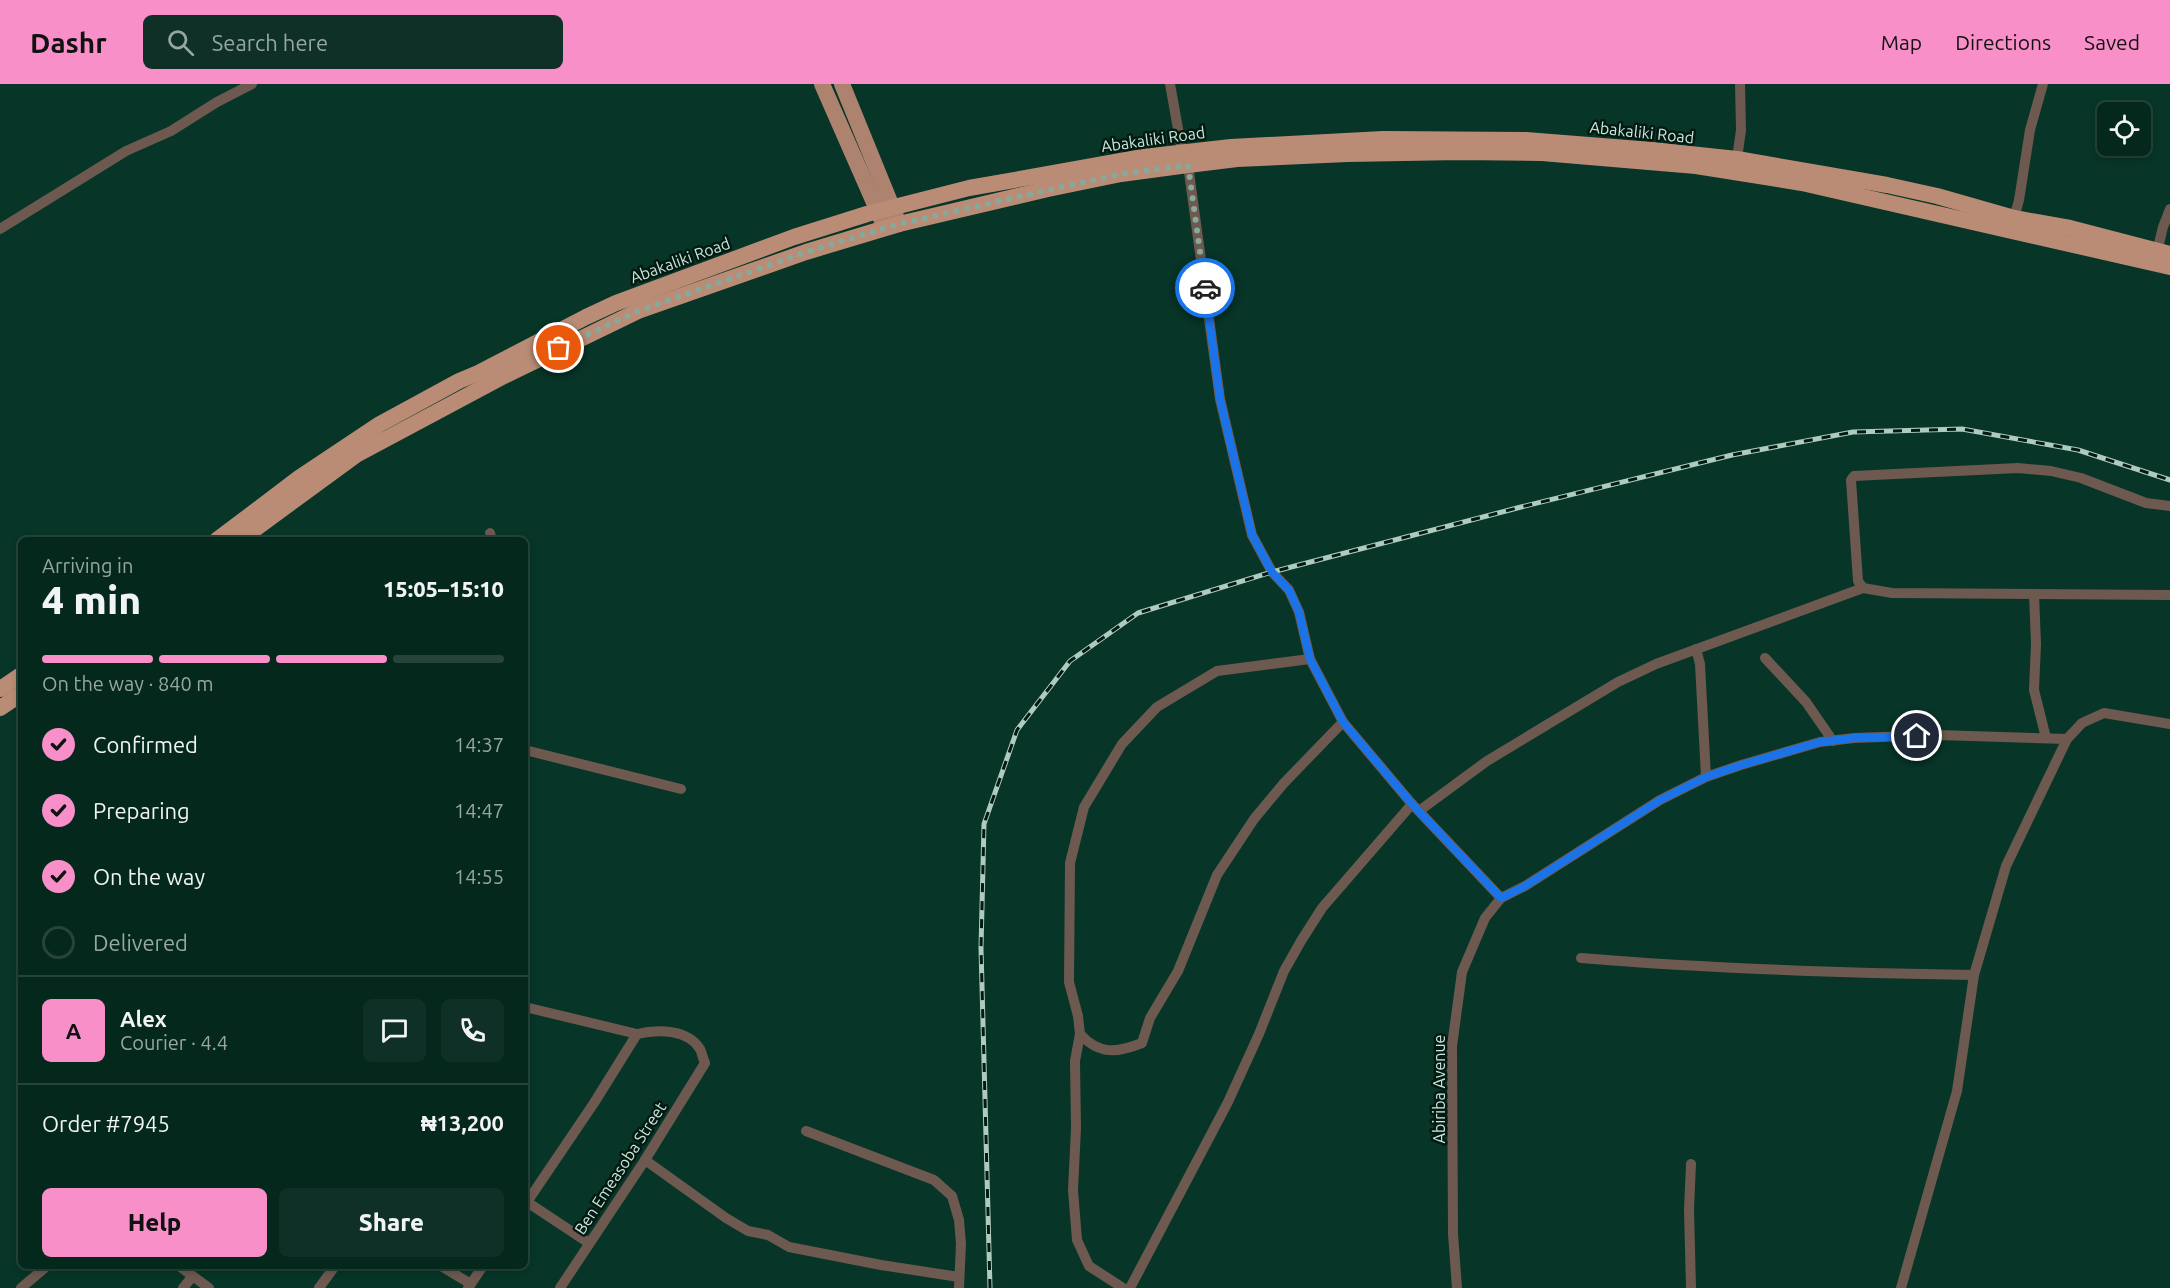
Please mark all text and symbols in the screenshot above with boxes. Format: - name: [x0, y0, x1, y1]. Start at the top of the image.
- search box: [143, 15, 563, 69]
- icon: search: [164, 26, 197, 59]
- text: Dashr: [30, 27, 107, 58]
- text: Search here: [212, 30, 328, 55]
- text: Map: [1881, 30, 1922, 54]
- text: Directions: [1955, 30, 2051, 54]
- text: Saved: [2084, 30, 2140, 54]
- map controls: [2097, 102, 2151, 156]
- button: locate: [2097, 102, 2151, 156]
- street label: Abakaliki Road: [1589, 118, 1695, 146]
- street label: Abakaliki Road: [1100, 123, 1206, 155]
- street label: Abakaliki Road: [628, 234, 732, 286]
- courier: [1175, 258, 1235, 318]
- icon: car: [1189, 272, 1222, 305]
- pin: [533, 322, 584, 373]
- icon: bag: [542, 331, 575, 364]
- text: Arriving in: [42, 554, 133, 577]
- text: 15:05–15:10: [383, 576, 504, 601]
- text: 4 min: [42, 578, 141, 621]
- text: On the way · 840 m: [42, 672, 214, 695]
- pin: [1891, 710, 1942, 761]
- icon: home: [1900, 719, 1933, 752]
- icon: check: [42, 728, 75, 761]
- text: Confirmed: [93, 732, 198, 757]
- text: 14:37: [454, 733, 504, 756]
- icon: check: [42, 794, 75, 827]
- text: Preparing: [93, 798, 190, 823]
- text: 14:47: [454, 799, 504, 822]
- icon: check: [42, 860, 75, 893]
- text: On the way: [93, 864, 205, 889]
- text: 14:55: [454, 865, 504, 888]
- text: Delivered: [93, 930, 188, 955]
- button: chat: [363, 999, 426, 1062]
- button: phone: [441, 999, 504, 1062]
- text: Alex: [120, 1006, 167, 1031]
- text: A: [66, 1018, 81, 1043]
- text: Courier · 4.4: [120, 1031, 228, 1054]
- street label: Abiriba Avenue: [1430, 1035, 1448, 1143]
- street label: Ben Emeasoba Street: [571, 1098, 670, 1237]
- text: ₦13,200: [421, 1110, 504, 1135]
- text: Order #7945: [42, 1111, 170, 1136]
- button: Help: [42, 1188, 267, 1257]
- button: Share: [279, 1188, 504, 1257]

